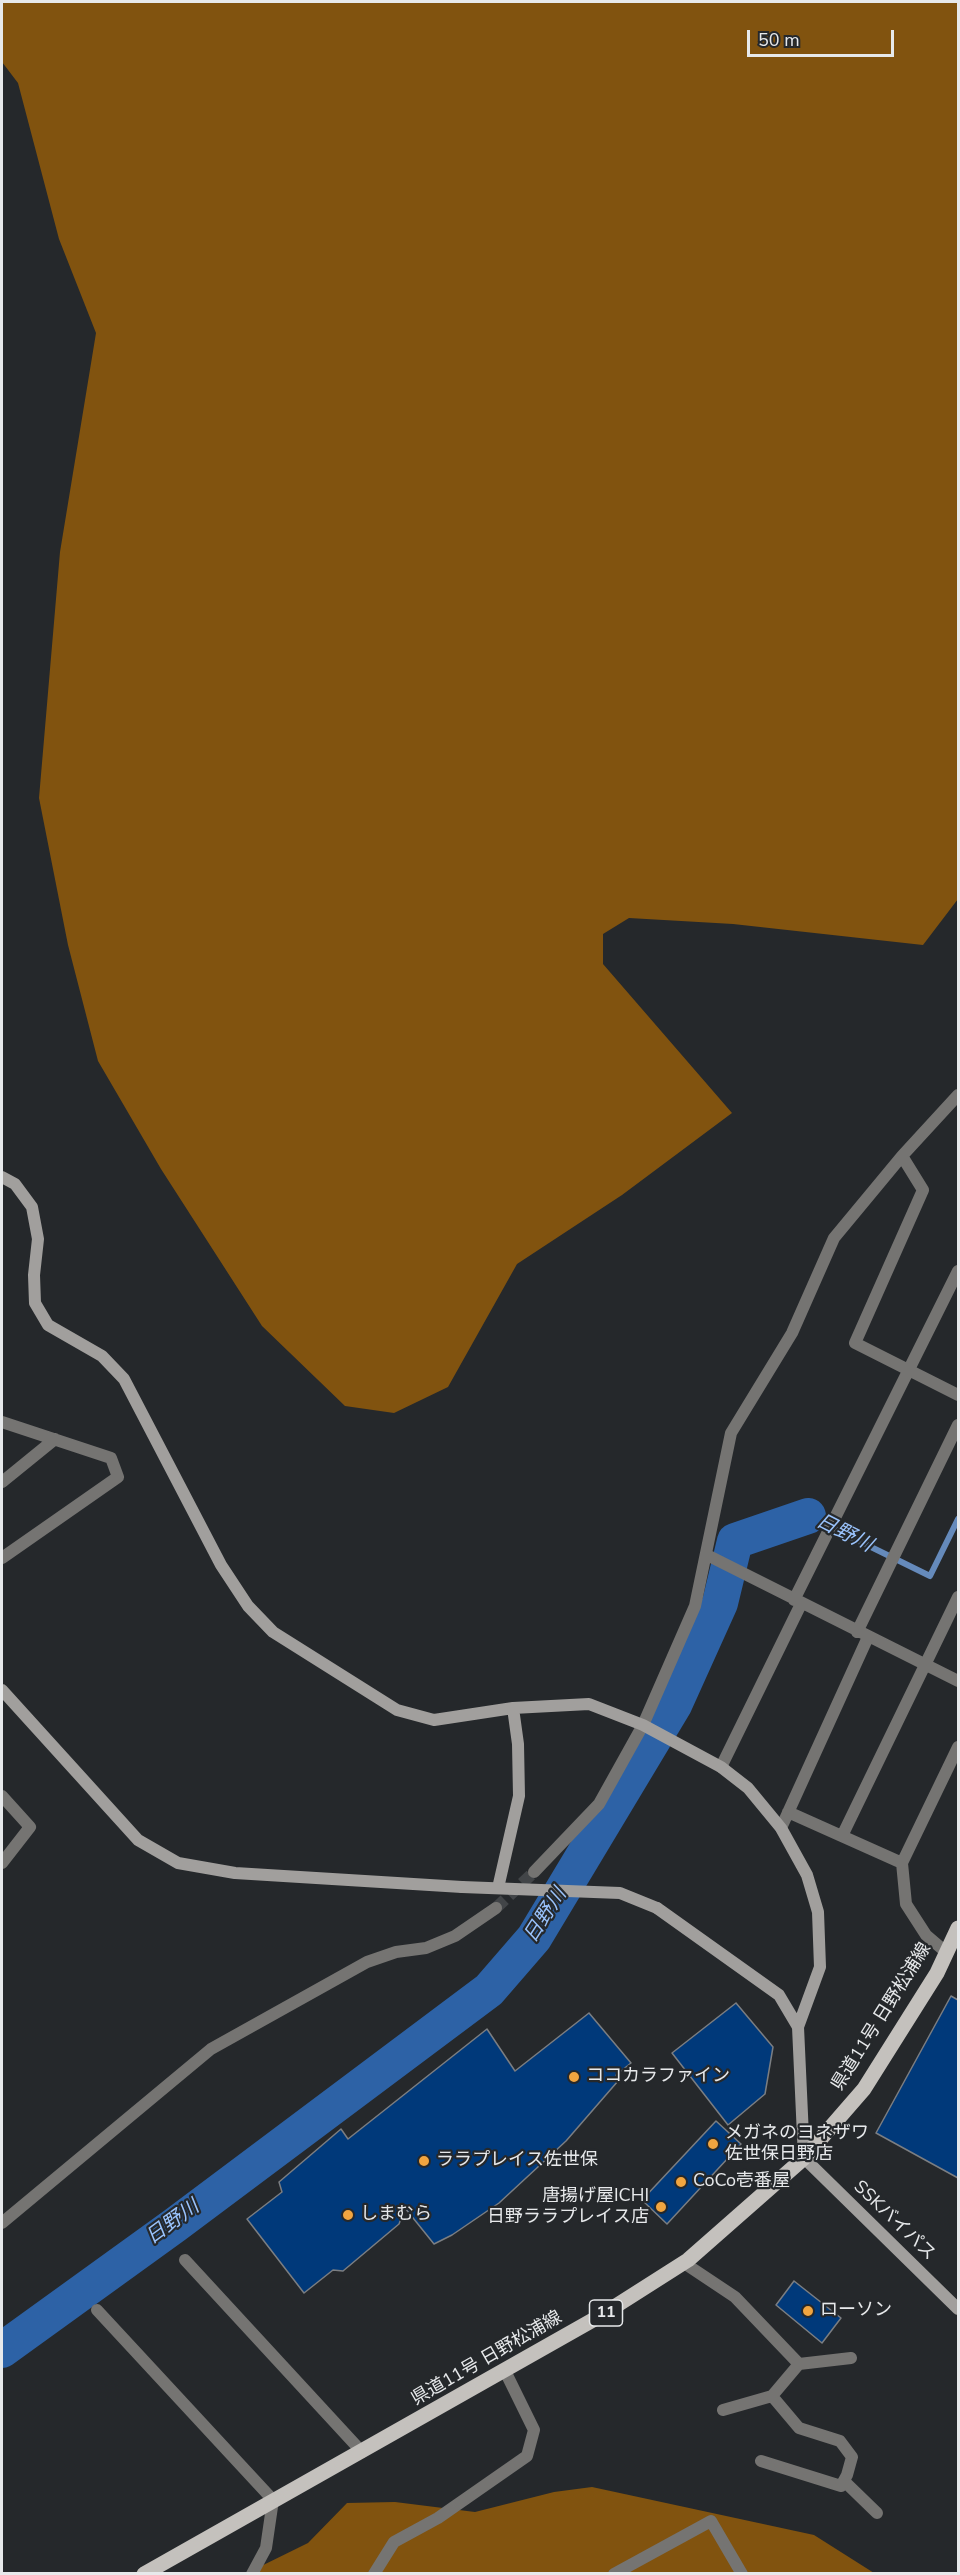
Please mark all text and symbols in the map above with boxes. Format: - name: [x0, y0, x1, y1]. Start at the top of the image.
- scale bar: [750, 18, 897, 56]
- text: 50 m: [758, 28, 800, 52]
- water label: 日野川: [812, 1510, 876, 1558]
- water label: 日野川: [520, 1884, 572, 1948]
- street label: 県道11号 日野松浦線: [828, 1939, 936, 2095]
- place label: ココカラファイン: [586, 2066, 730, 2088]
- marker: ココカラファイン: [567, 2070, 581, 2084]
- place label: メガネのヨネザワ 佐世保日野店: [725, 2123, 869, 2166]
- marker: メガネのヨネザワ 佐世保日野店: [706, 2137, 720, 2151]
- place label: ララプレイス佐世保: [436, 2150, 598, 2172]
- marker: ララプレイス佐世保: [417, 2154, 431, 2168]
- place label: CoCo壱番屋: [693, 2171, 790, 2193]
- marker: CoCo壱番屋: [674, 2175, 688, 2189]
- street label: SSKバイパス: [849, 2177, 939, 2265]
- place label: 唐揚げ屋ICHI 日野ララプレイス店: [487, 2186, 649, 2228]
- water label: 日野川: [142, 2196, 204, 2250]
- marker: 唐揚げ屋ICHI 日野ララプレイス店: [654, 2200, 668, 2214]
- place label: しまむら: [360, 2204, 432, 2226]
- marker: しまむら: [341, 2208, 355, 2222]
- road number: 11: [590, 2300, 622, 2326]
- place label: ローソン: [820, 2300, 892, 2322]
- marker: ローソン: [801, 2304, 815, 2318]
- street label: 県道11号 日野松浦線: [408, 2307, 566, 2411]

